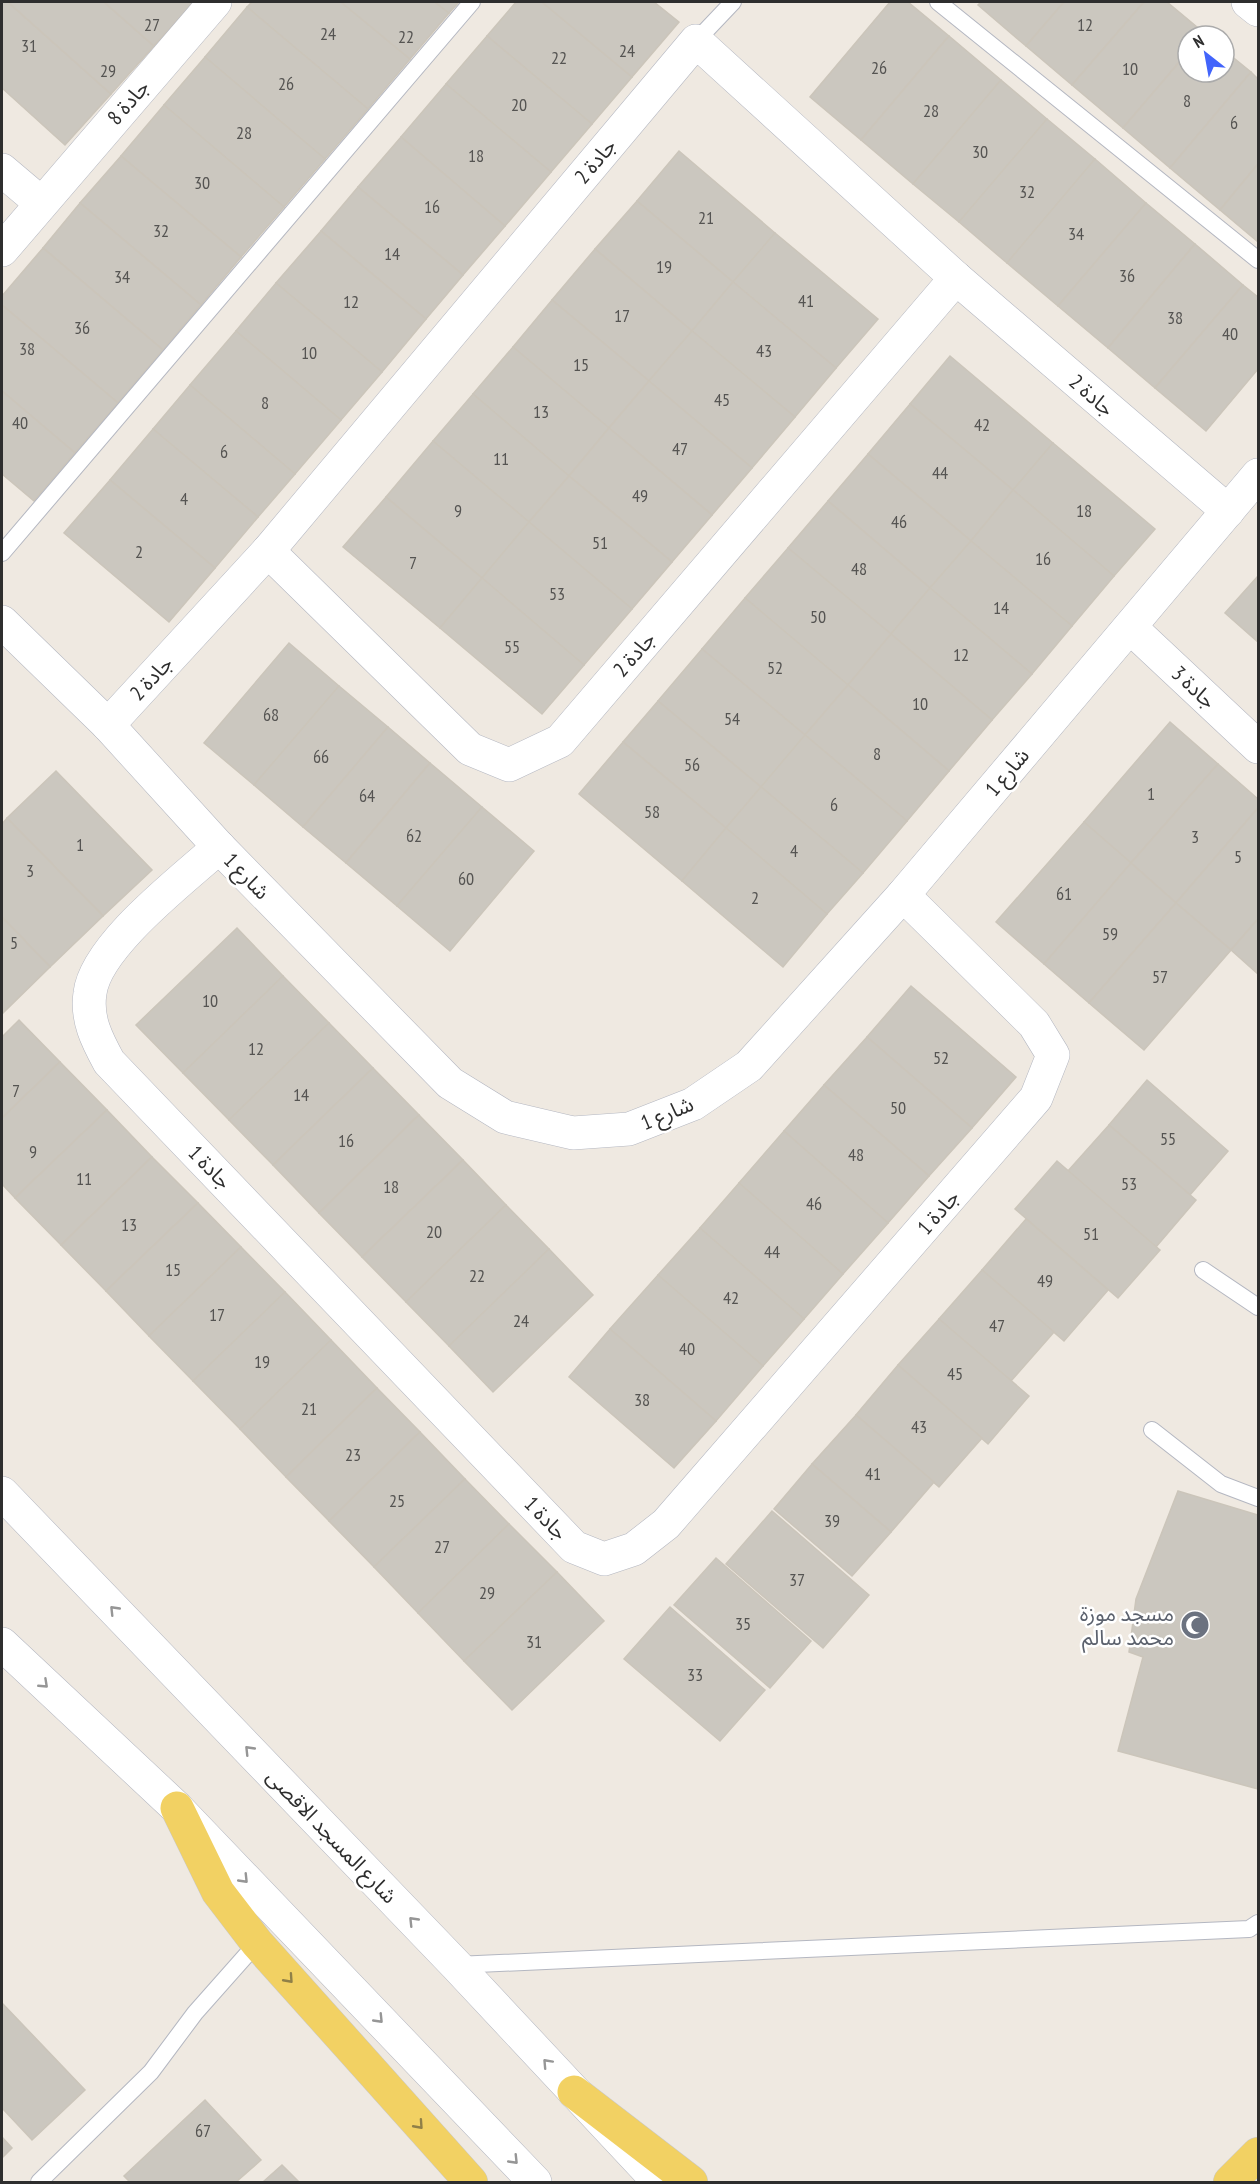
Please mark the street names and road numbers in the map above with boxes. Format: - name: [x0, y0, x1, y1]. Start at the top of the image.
- street label: جادة 8: [101, 74, 155, 130]
- street label: جادة 2: [568, 133, 622, 189]
- street label: جادة 2: [1064, 368, 1120, 422]
- street label: جادة 2: [607, 626, 661, 682]
- street label: جادة 2: [124, 650, 178, 706]
- street label: جادة 3: [1166, 660, 1222, 714]
- street label: شارع 1: [979, 742, 1037, 803]
- street label: شارع 1: [217, 847, 276, 906]
- street label: شارع 1: [636, 1090, 698, 1138]
- street label: جادة 1: [183, 1139, 237, 1195]
- street label: جادة 1: [911, 1184, 965, 1240]
- street label: جادة 1: [519, 1490, 573, 1546]
- street label: شارع المسجد الاقصى: [259, 1763, 403, 1910]

